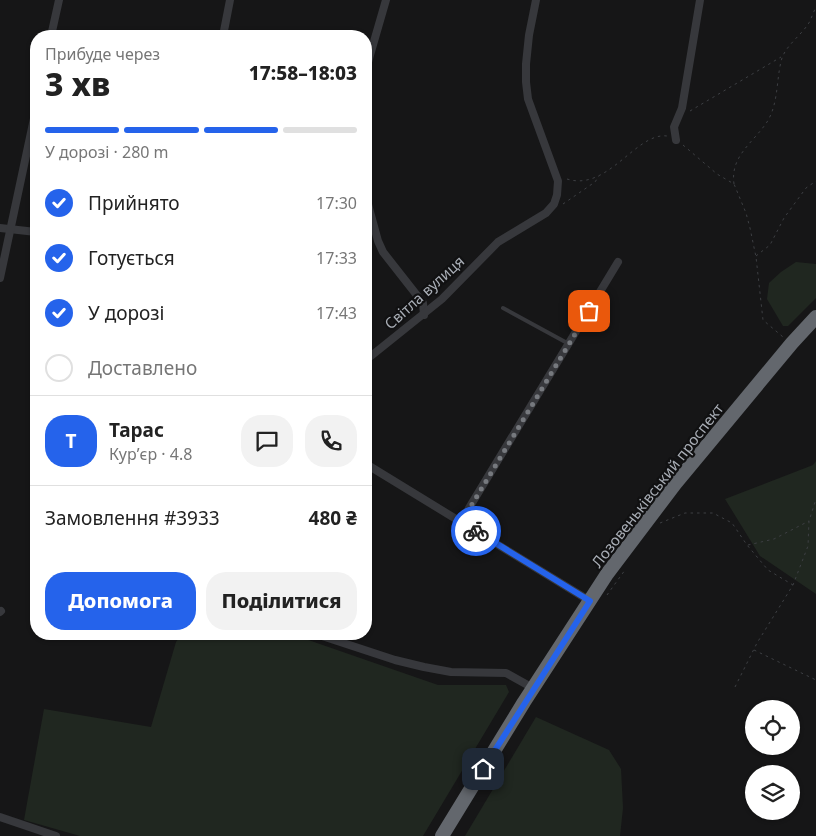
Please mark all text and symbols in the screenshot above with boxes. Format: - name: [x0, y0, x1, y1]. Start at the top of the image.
- text: Прибуде через: [45, 43, 160, 65]
- text: 17:58–18:03: [249, 60, 357, 86]
- text: 3 хв: [45, 62, 110, 105]
- text: У дорозі · 280 m: [45, 141, 169, 163]
- icon: check: [45, 189, 73, 217]
- text: Прийнято: [88, 190, 180, 216]
- text: 17:30: [316, 192, 357, 214]
- icon: check: [45, 244, 73, 272]
- text: Готується: [88, 245, 175, 271]
- text: 17:33: [316, 247, 357, 269]
- street label: Світла вулиця: [380, 251, 468, 333]
- pin: [568, 290, 610, 332]
- icon: bag: [575, 297, 603, 325]
- icon: check: [45, 299, 73, 327]
- text: У дорозі: [88, 300, 164, 326]
- text: 17:43: [316, 302, 357, 324]
- text: Доставлено: [88, 355, 197, 381]
- street label: Лозовеньківський проспект: [587, 399, 727, 571]
- button: chat: [241, 415, 293, 467]
- button: phone: [305, 415, 357, 467]
- text: Тарас: [109, 417, 164, 443]
- text: Т: [66, 428, 76, 454]
- text: Кур’єр · 4.8: [109, 443, 192, 465]
- text: Замовлення #3933: [45, 505, 220, 531]
- text: 480 ₴: [309, 505, 357, 531]
- courier: [451, 506, 501, 556]
- icon: bike: [462, 517, 490, 545]
- button: Допомога: [45, 572, 196, 630]
- button: Поділитися: [206, 572, 357, 630]
- map controls: [745, 700, 800, 820]
- button: locate: [745, 700, 800, 755]
- pin: [462, 748, 504, 790]
- icon: home: [469, 755, 497, 783]
- button: layers: [745, 765, 800, 820]

